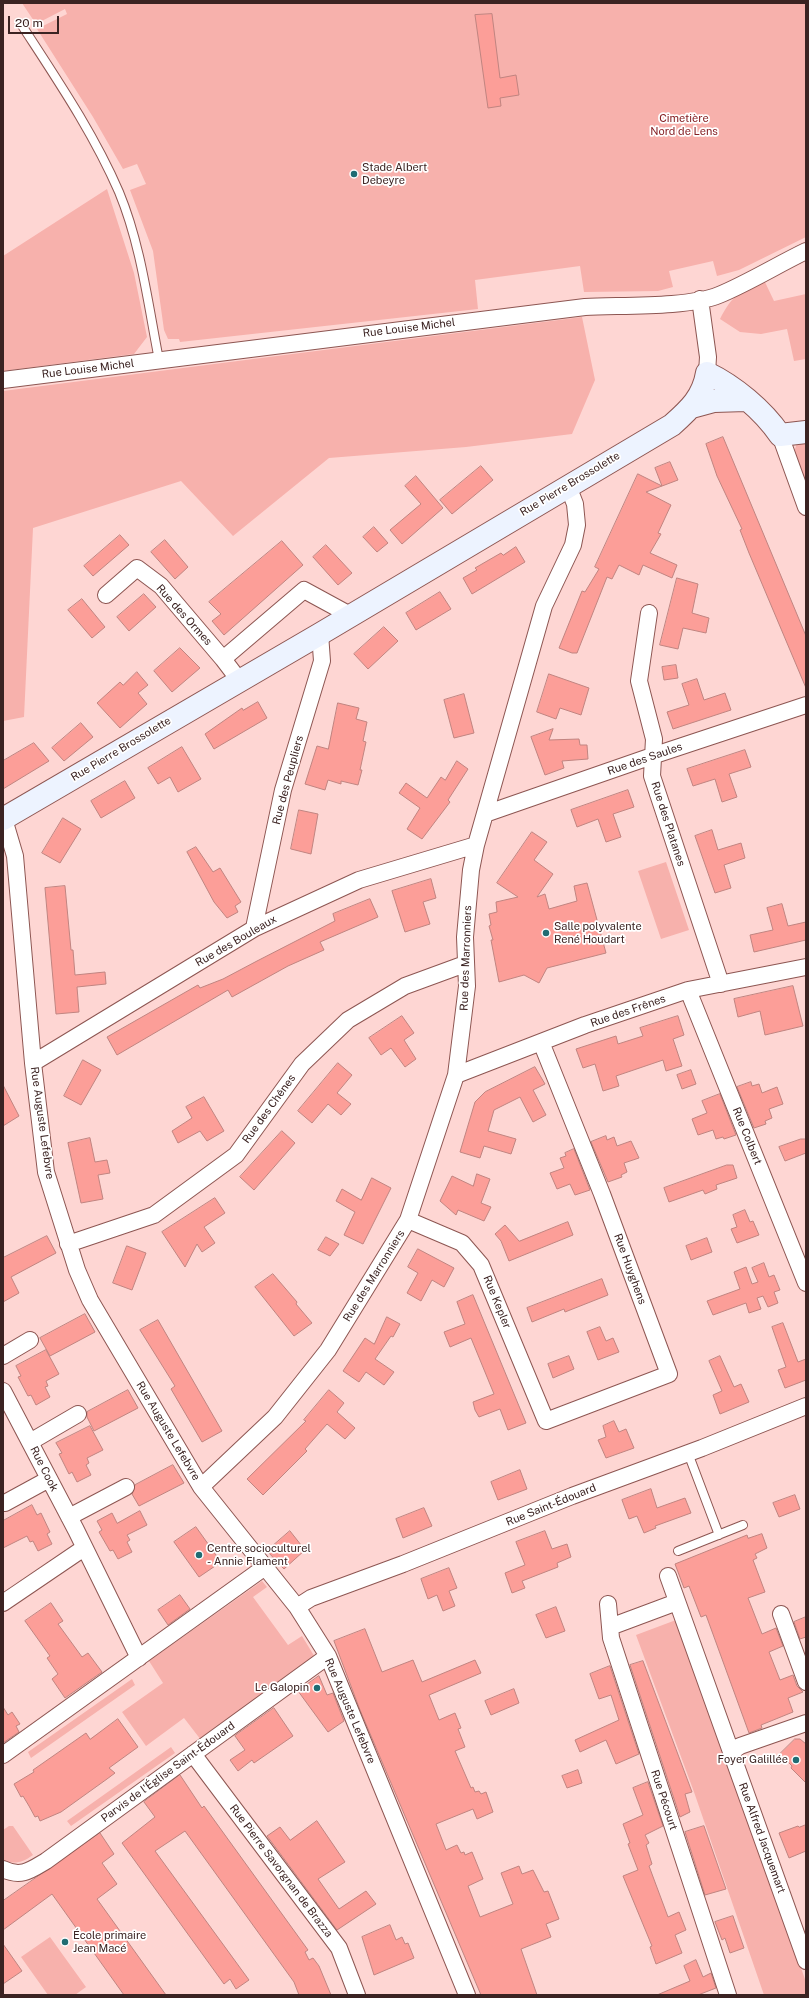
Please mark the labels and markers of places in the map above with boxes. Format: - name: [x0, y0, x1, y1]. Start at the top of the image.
- place label: Stade Albert Debeyre: [362, 161, 427, 187]
- marker: Stade Albert Debeyre: [349, 169, 359, 179]
- place label: Salle polyvalente René Houdart: [554, 920, 642, 946]
- marker: Salle polyvalente René Houdart: [541, 928, 551, 938]
- place label: Centre socioculturel - Annie Flament: [207, 1542, 311, 1568]
- marker: Centre socioculturel - Annie Flament: [194, 1550, 204, 1560]
- place label: Le Galopin: [255, 1681, 309, 1695]
- marker: Le Galopin: [312, 1683, 322, 1693]
- place label: Foyer Galillée: [718, 1753, 788, 1767]
- marker: Foyer Galillée: [791, 1755, 801, 1765]
- place label: École primaire Jean Macé: [73, 1929, 146, 1955]
- marker: École primaire Jean Macé: [60, 1937, 70, 1947]

